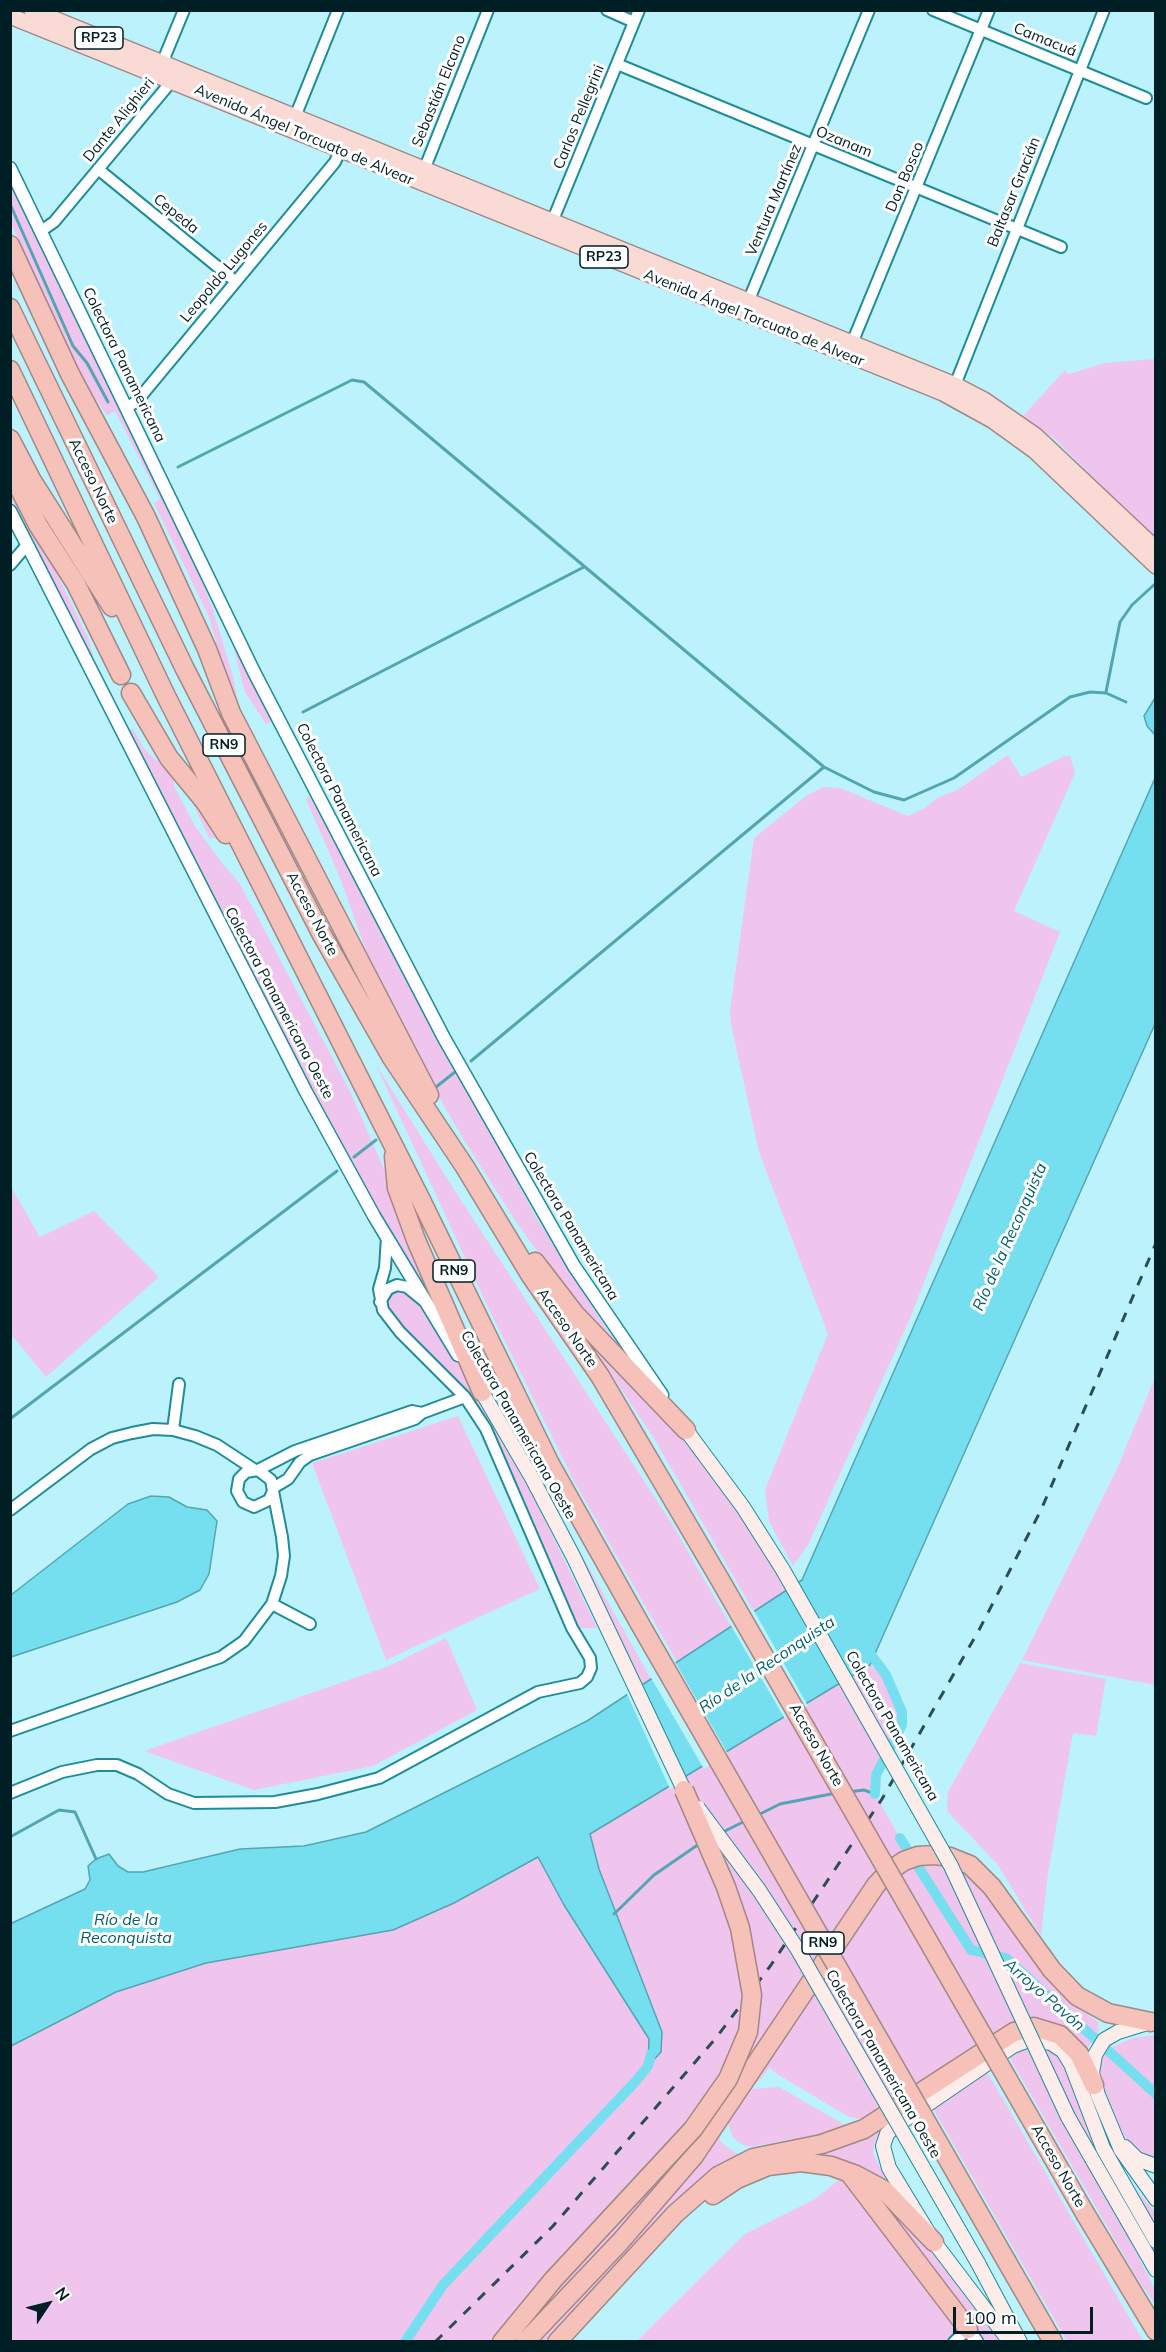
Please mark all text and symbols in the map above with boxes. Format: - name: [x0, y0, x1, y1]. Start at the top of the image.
- street label: Camacuá: [1011, 19, 1079, 61]
- road number: RP23: [75, 27, 123, 49]
- street label: Sebastián Elcano: [408, 32, 470, 150]
- street label: Carlos Pellegrini: [550, 62, 608, 172]
- street label: Dante Alighieri: [80, 74, 158, 166]
- street label: Avenida Ángel Torcuato de Alvear: [192, 81, 416, 189]
- street label: Ozanam: [813, 123, 875, 161]
- street label: Baltasar Gracián: [984, 134, 1044, 250]
- street label: Don Bosco: [882, 139, 928, 215]
- street label: Ventura Martínez: [742, 141, 806, 259]
- street label: Cepeda: [150, 190, 202, 238]
- street label: Leopoldo Lugones: [177, 218, 271, 326]
- road number: RP23: [580, 246, 628, 268]
- street label: Avenida Ángel Torcuato de Alvear: [641, 265, 867, 371]
- street label: Colectora Panamericana: [79, 285, 169, 445]
- street label: Acceso Norte: [65, 435, 121, 527]
- street label: Colectora Panamericana: [292, 720, 386, 880]
- road number: RN9: [203, 734, 245, 756]
- street label: Acceso Norte: [282, 869, 342, 959]
- street label: Colectora Panamericana Oeste: [221, 904, 337, 1102]
- street label: Colectora Panamericana: [519, 1148, 623, 1304]
- water label: Río de la Reconquista: [969, 1160, 1051, 1314]
- road number: RN9: [433, 1260, 475, 1282]
- street label: Acceso Norte: [533, 1285, 601, 1371]
- street label: Colectora Panamericana Oeste: [457, 1328, 579, 1522]
- water label: Río de la Reconquista: [695, 1612, 839, 1718]
- street label: Colectora Panamericana: [842, 1648, 942, 1804]
- street label: Acceso Norte: [785, 1700, 847, 1790]
- water label: Río de la Reconquista: [80, 1910, 172, 1948]
- road number: RN9: [802, 1932, 844, 1954]
- water label: Arroyo Pavón: [1000, 1955, 1088, 2035]
- street label: Colectora Panamericana Oeste: [822, 1967, 944, 2161]
- street label: Acceso Norte: [1027, 2121, 1089, 2211]
- north arrow: [18, 2274, 78, 2334]
- text: N: [51, 2283, 74, 2304]
- scale bar: [956, 2295, 1096, 2333]
- text: 100 m: [964, 2306, 1017, 2329]

